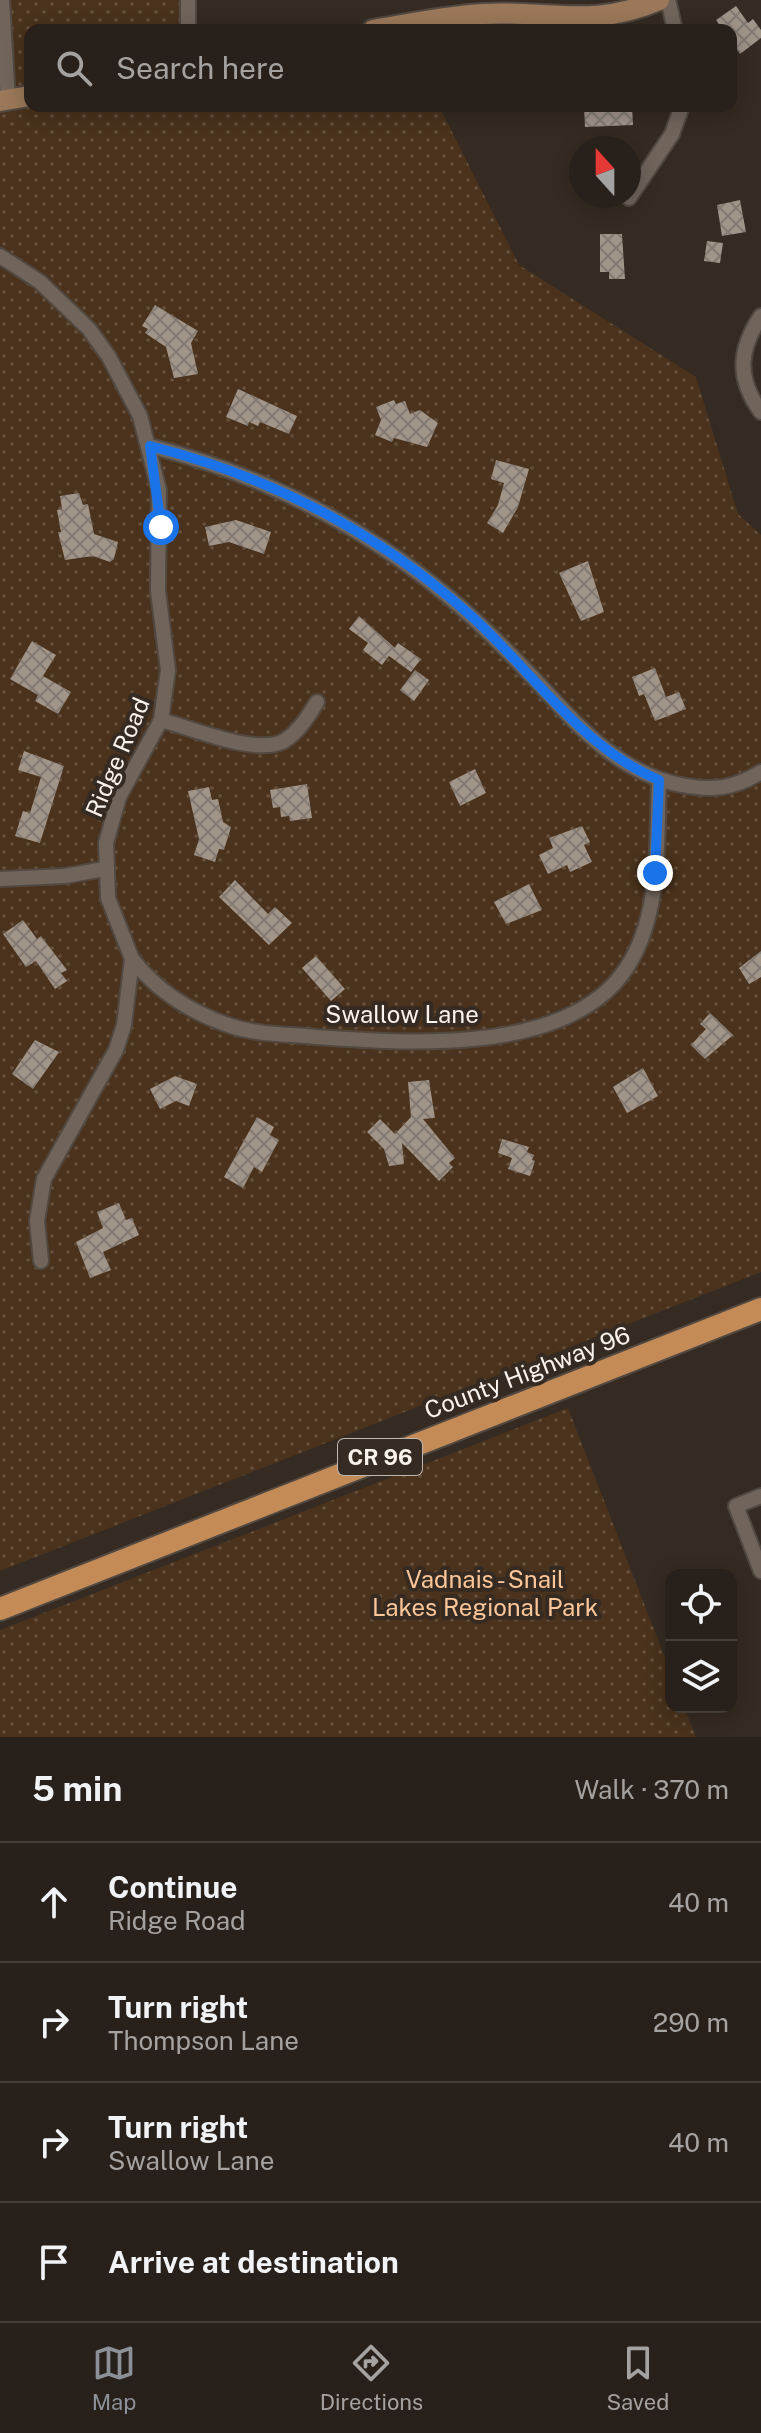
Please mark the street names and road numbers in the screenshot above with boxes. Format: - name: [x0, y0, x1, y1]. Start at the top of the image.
- street label: Ridge Road: [79, 693, 155, 821]
- street label: Swallow Lane: [325, 1000, 479, 1028]
- street label: County Highway 96: [420, 1320, 634, 1424]
- road number: CR 96: [338, 1439, 422, 1475]

